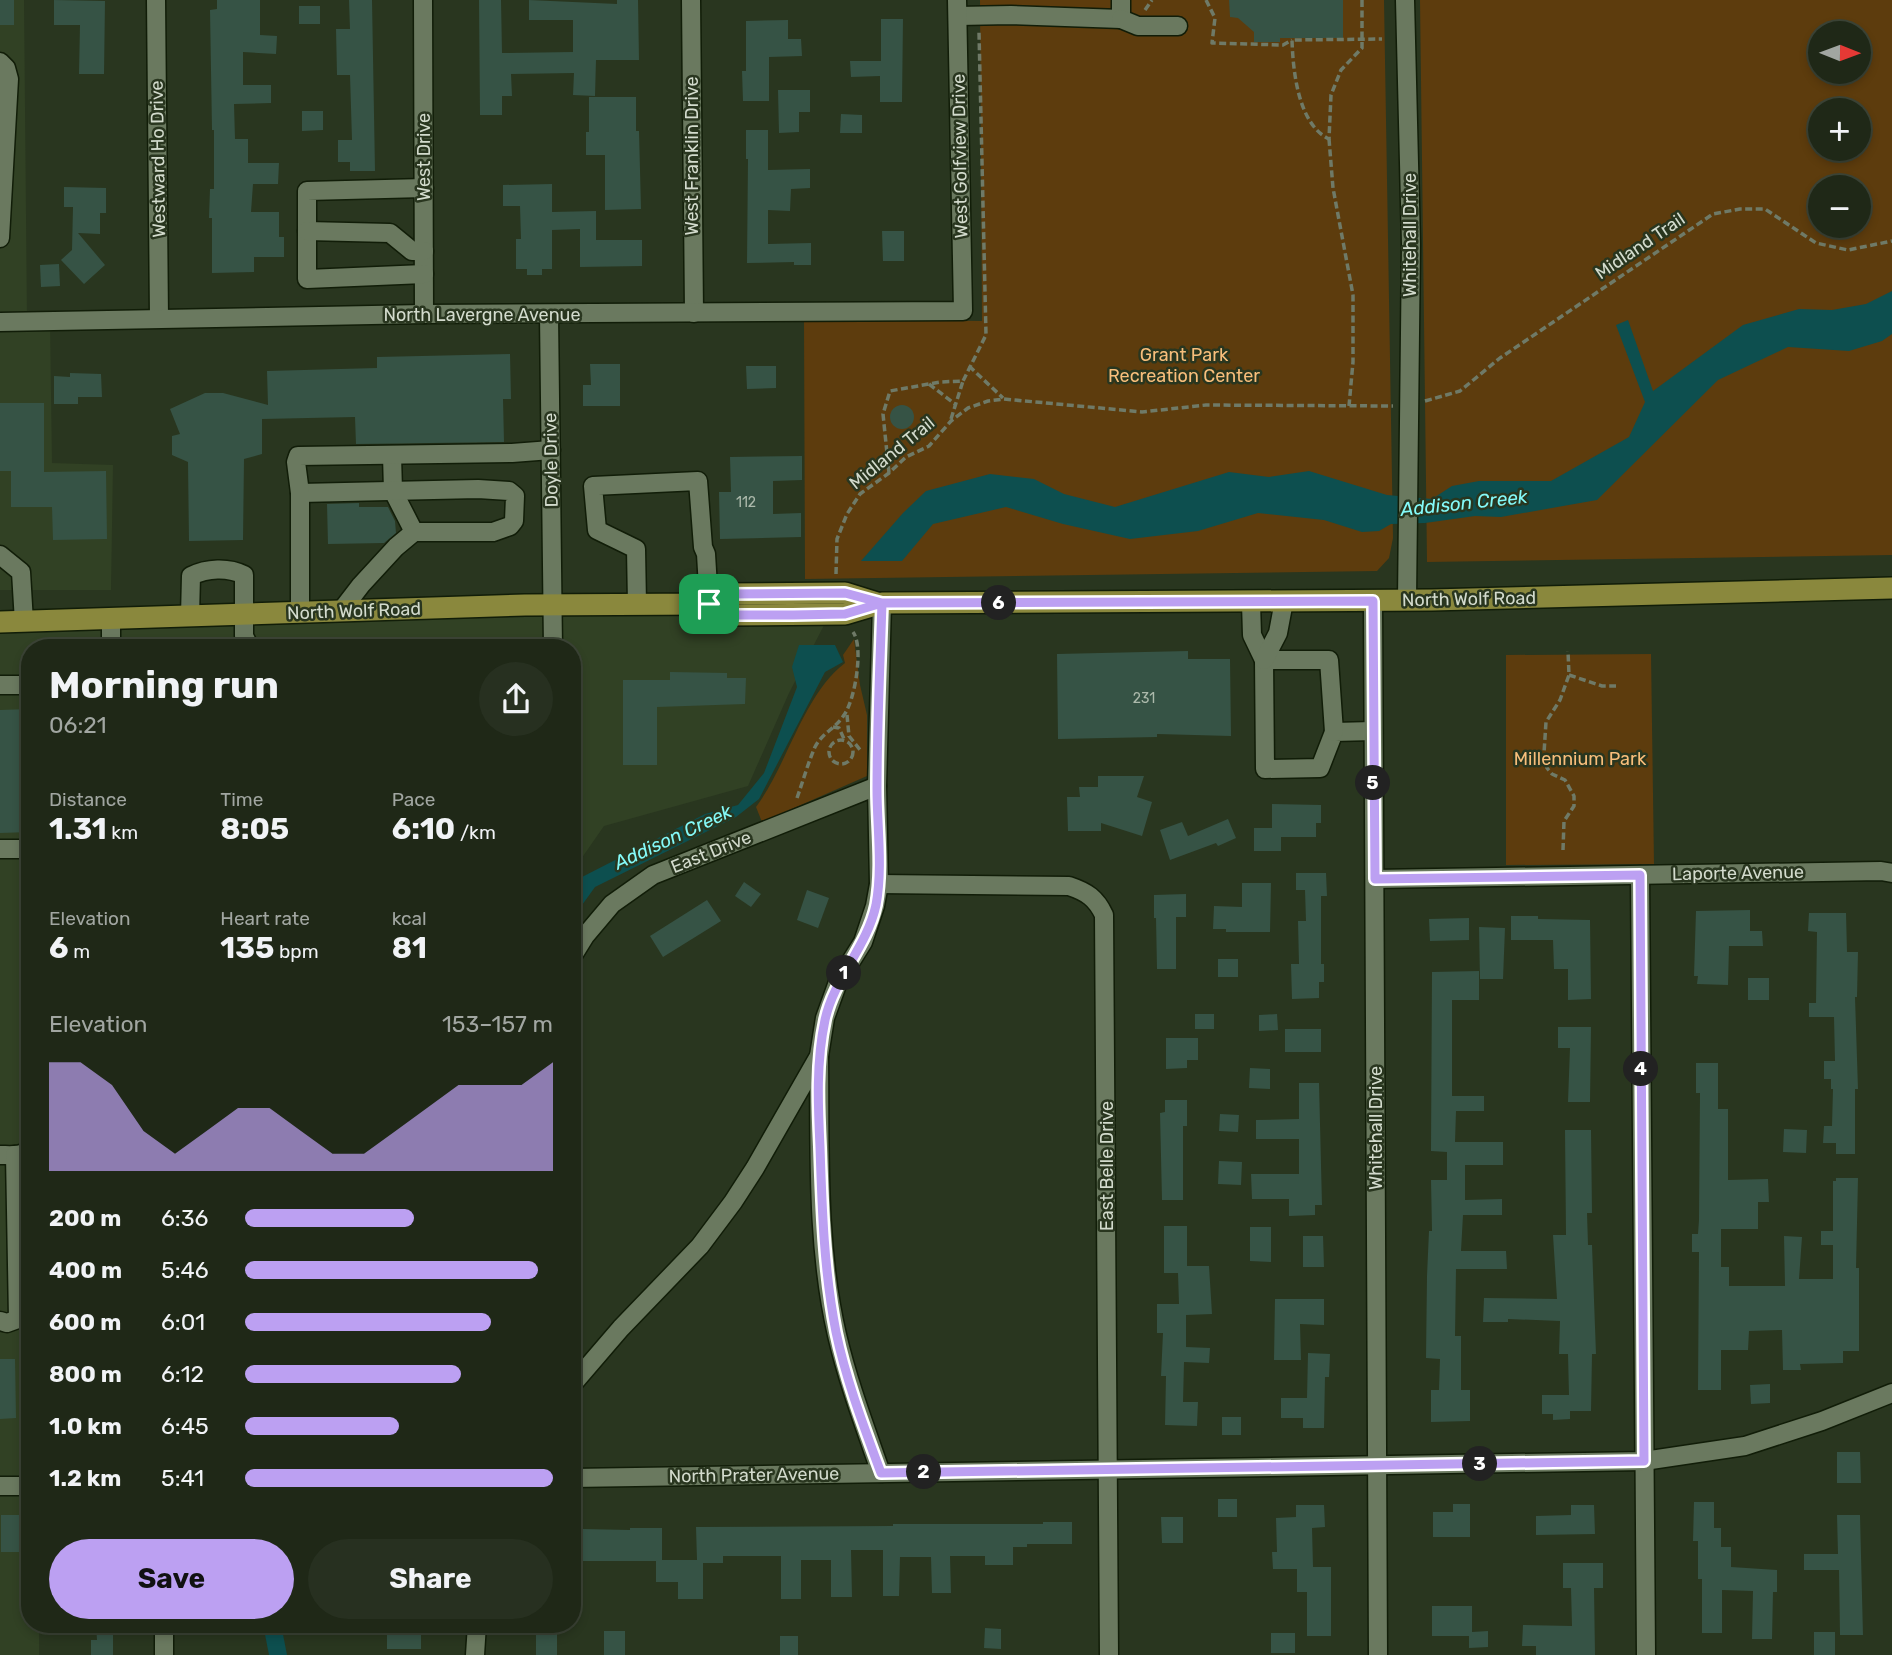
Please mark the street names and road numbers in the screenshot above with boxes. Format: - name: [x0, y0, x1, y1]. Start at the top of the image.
- street label: West Golfview Drive: [948, 74, 972, 238]
- street label: West Franklin Drive: [681, 76, 703, 236]
- street label: Westward Ho Drive: [146, 80, 170, 238]
- street label: West Drive: [413, 113, 435, 201]
- street label: Whitehall Drive: [1399, 173, 1421, 297]
- street label: Midland Trail: [1591, 208, 1689, 284]
- street label: North Lavergne Avenue: [383, 304, 581, 326]
- street label: Midland Trail: [845, 412, 939, 494]
- street label: Doyle Drive: [539, 413, 563, 507]
- street label: North Wolf Road: [1402, 587, 1536, 611]
- street label: North Wolf Road: [287, 598, 421, 624]
- street label: East Drive: [668, 826, 754, 878]
- street label: Laporte Avenue: [1672, 861, 1804, 885]
- street label: Whitehall Drive: [1365, 1066, 1387, 1190]
- street label: East Belle Drive: [1096, 1101, 1118, 1231]
- street label: North Prater Avenue: [668, 1463, 840, 1487]

